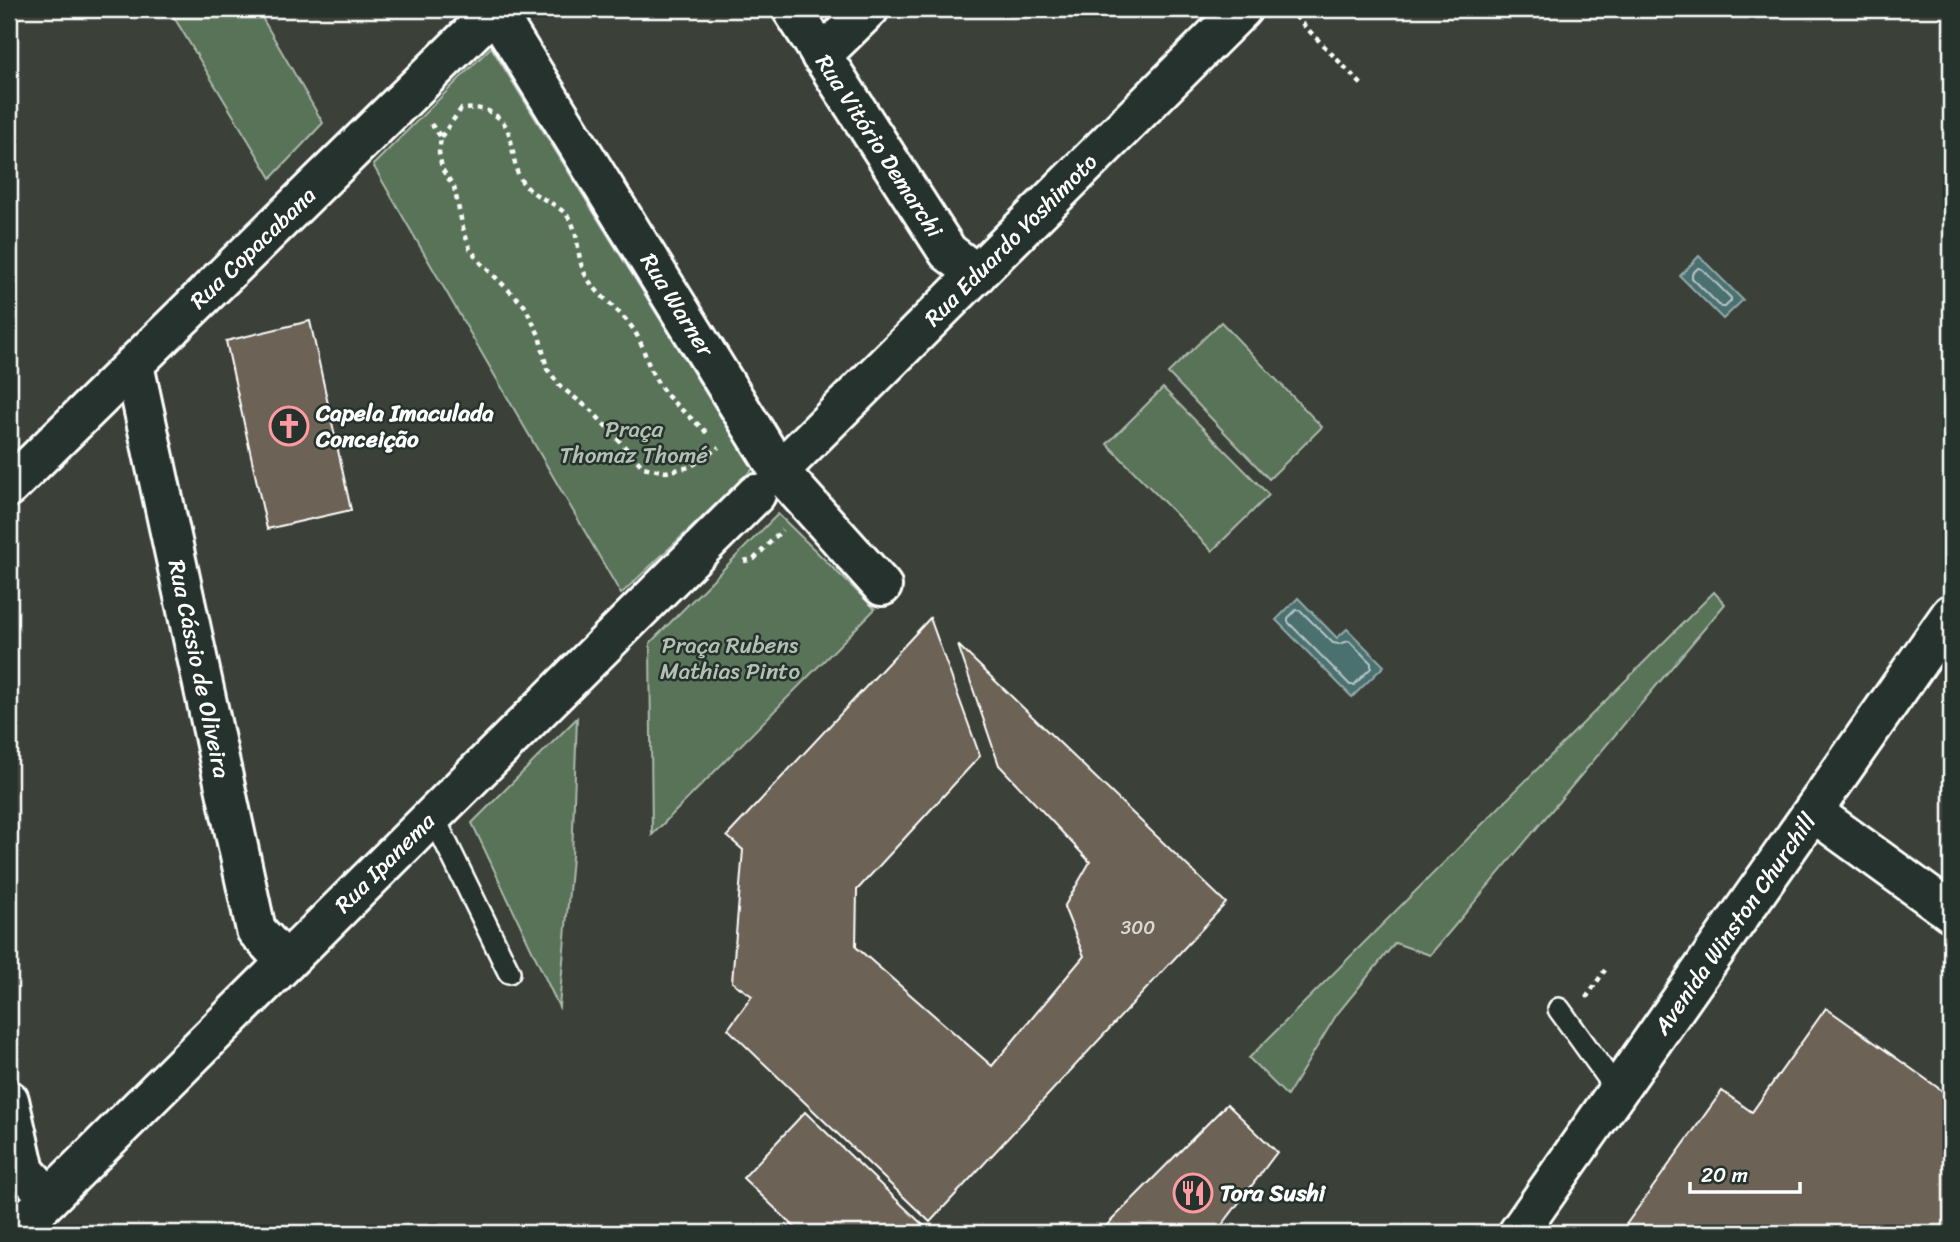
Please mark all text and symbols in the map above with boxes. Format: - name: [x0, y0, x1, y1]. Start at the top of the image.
- street label: Rua Vitório Demarchi: [804, 46, 954, 247]
- street label: Rua Eduardo Yoshimoto: [914, 143, 1108, 337]
- street label: Rua Copacabana: [180, 176, 326, 320]
- street label: Rua Warner: [629, 245, 726, 367]
- place label: Capela Imaculada Conceição: [315, 393, 494, 460]
- church icon: Capela Imaculada Conceição: [268, 405, 310, 447]
- park label: Praça Thomaz Thomé: [560, 409, 708, 476]
- street label: Rua Cássio de Oliveira: [156, 556, 242, 782]
- park label: Praça Rubens Mathias Pinto: [660, 625, 800, 692]
- street label: Rua Ipanema: [325, 802, 446, 923]
- street label: Avenida Winston Churchill: [1642, 804, 1828, 1045]
- house number: 300: [1121, 911, 1155, 944]
- scale bar: [1690, 1151, 1801, 1195]
- text: 20 m: [1701, 1156, 1748, 1194]
- restaurant icon: Tora Sushi: [1172, 1172, 1214, 1214]
- place label: Tora Sushi: [1220, 1173, 1327, 1214]

